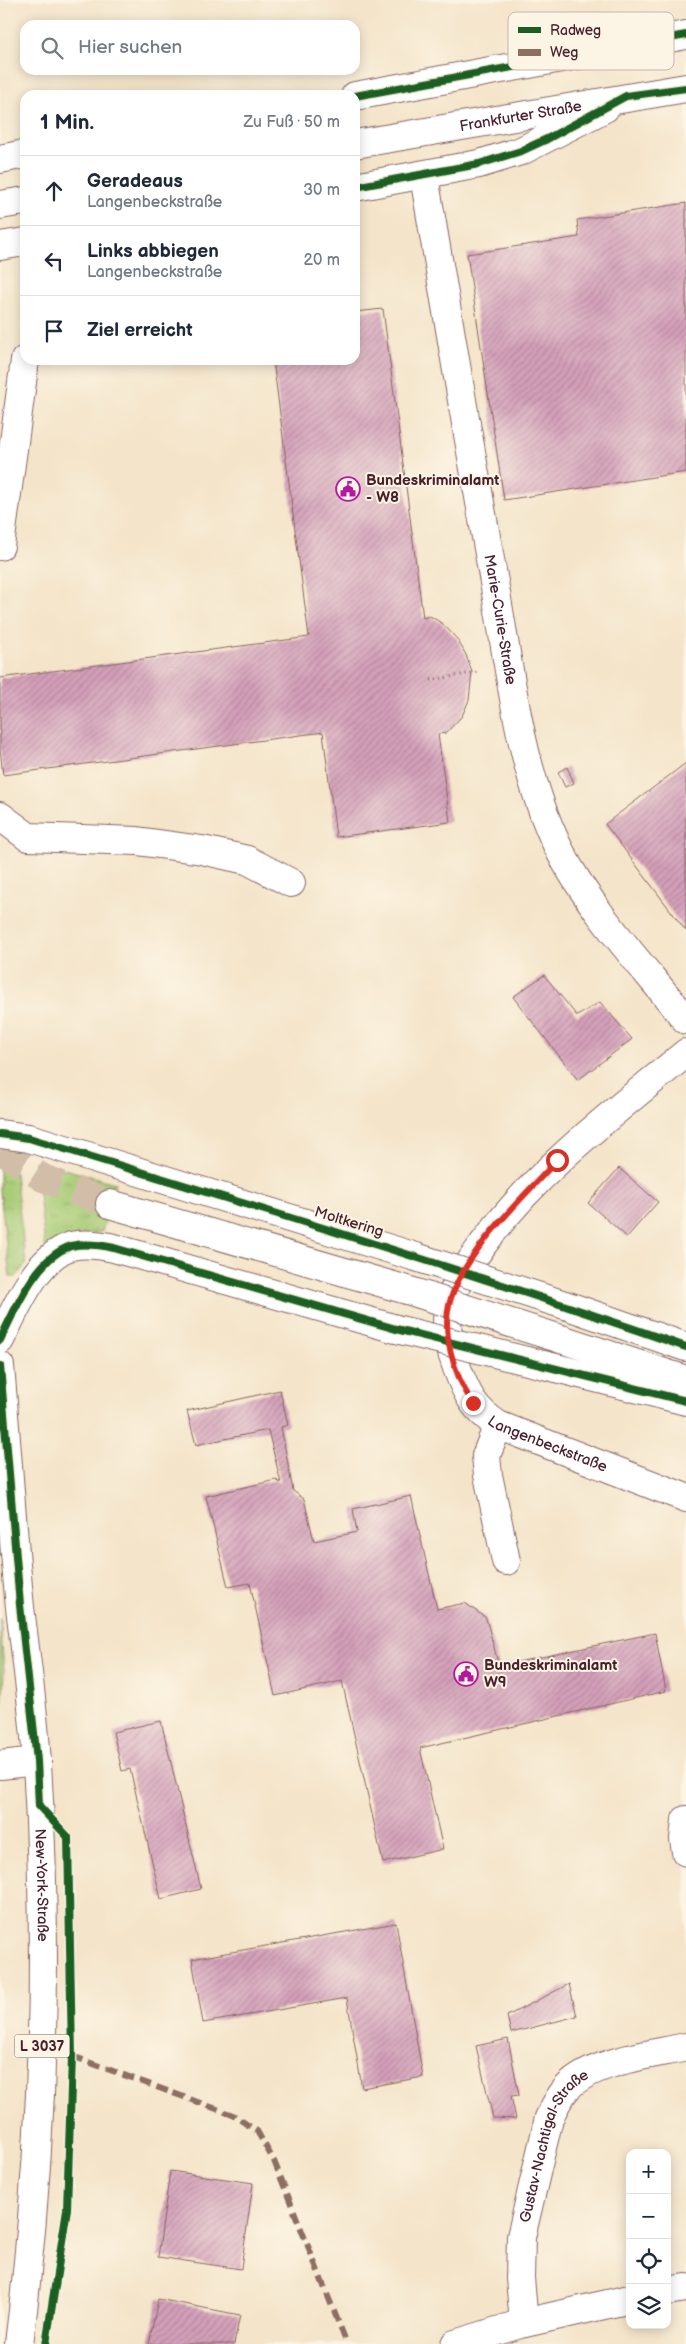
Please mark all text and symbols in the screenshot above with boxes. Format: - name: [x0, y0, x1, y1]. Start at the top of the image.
- legend: [508, 12, 674, 70]
- search box: [20, 20, 360, 75]
- text: Radweg: [550, 22, 601, 39]
- icon: search: [38, 34, 66, 62]
- text: Hier suchen: [78, 36, 182, 59]
- text: Weg: [550, 44, 578, 61]
- street label: Frankfurter Straße: [458, 96, 583, 136]
- text: 1 Min.: [40, 110, 94, 135]
- text: Zu Fuß · 50 m: [244, 113, 340, 132]
- text: Geradeaus: [87, 170, 183, 193]
- icon: ahead: [40, 177, 68, 205]
- text: 30 m: [303, 181, 340, 200]
- text: Langenbeckstraße: [87, 193, 222, 212]
- text: Links abbiegen: [87, 240, 219, 263]
- icon: left: [40, 247, 68, 275]
- text: 20 m: [304, 251, 340, 270]
- text: Langenbeckstraße: [87, 263, 222, 282]
- icon: arrive: [40, 317, 68, 345]
- text: Ziel erreicht: [87, 319, 193, 342]
- place label: Bundeskriminalamt - W8: [366, 471, 499, 507]
- public building icon: Bundeskriminalamt - W8: [335, 476, 361, 502]
- street label: Marie-Curie-Straße: [480, 553, 521, 686]
- route start: [546, 1149, 569, 1172]
- street label: Moltkering: [312, 1202, 386, 1242]
- route end: [462, 1392, 485, 1415]
- street label: Langenbeckstraße: [484, 1411, 610, 1476]
- place label: Bundeskriminalamt W9: [484, 1656, 617, 1692]
- public building icon: Bundeskriminalamt W9: [453, 1661, 479, 1687]
- street label: New-York-Straße: [31, 1828, 52, 1942]
- road number: L 3037: [15, 2034, 70, 2058]
- street label: Gustav-Nachtigal-Straße: [515, 2065, 592, 2224]
- map controls: [626, 2149, 671, 2329]
- button: +: [626, 2149, 671, 2194]
- button: −: [626, 2194, 671, 2239]
- button: locate: [626, 2239, 671, 2284]
- button: layers: [626, 2284, 671, 2329]

